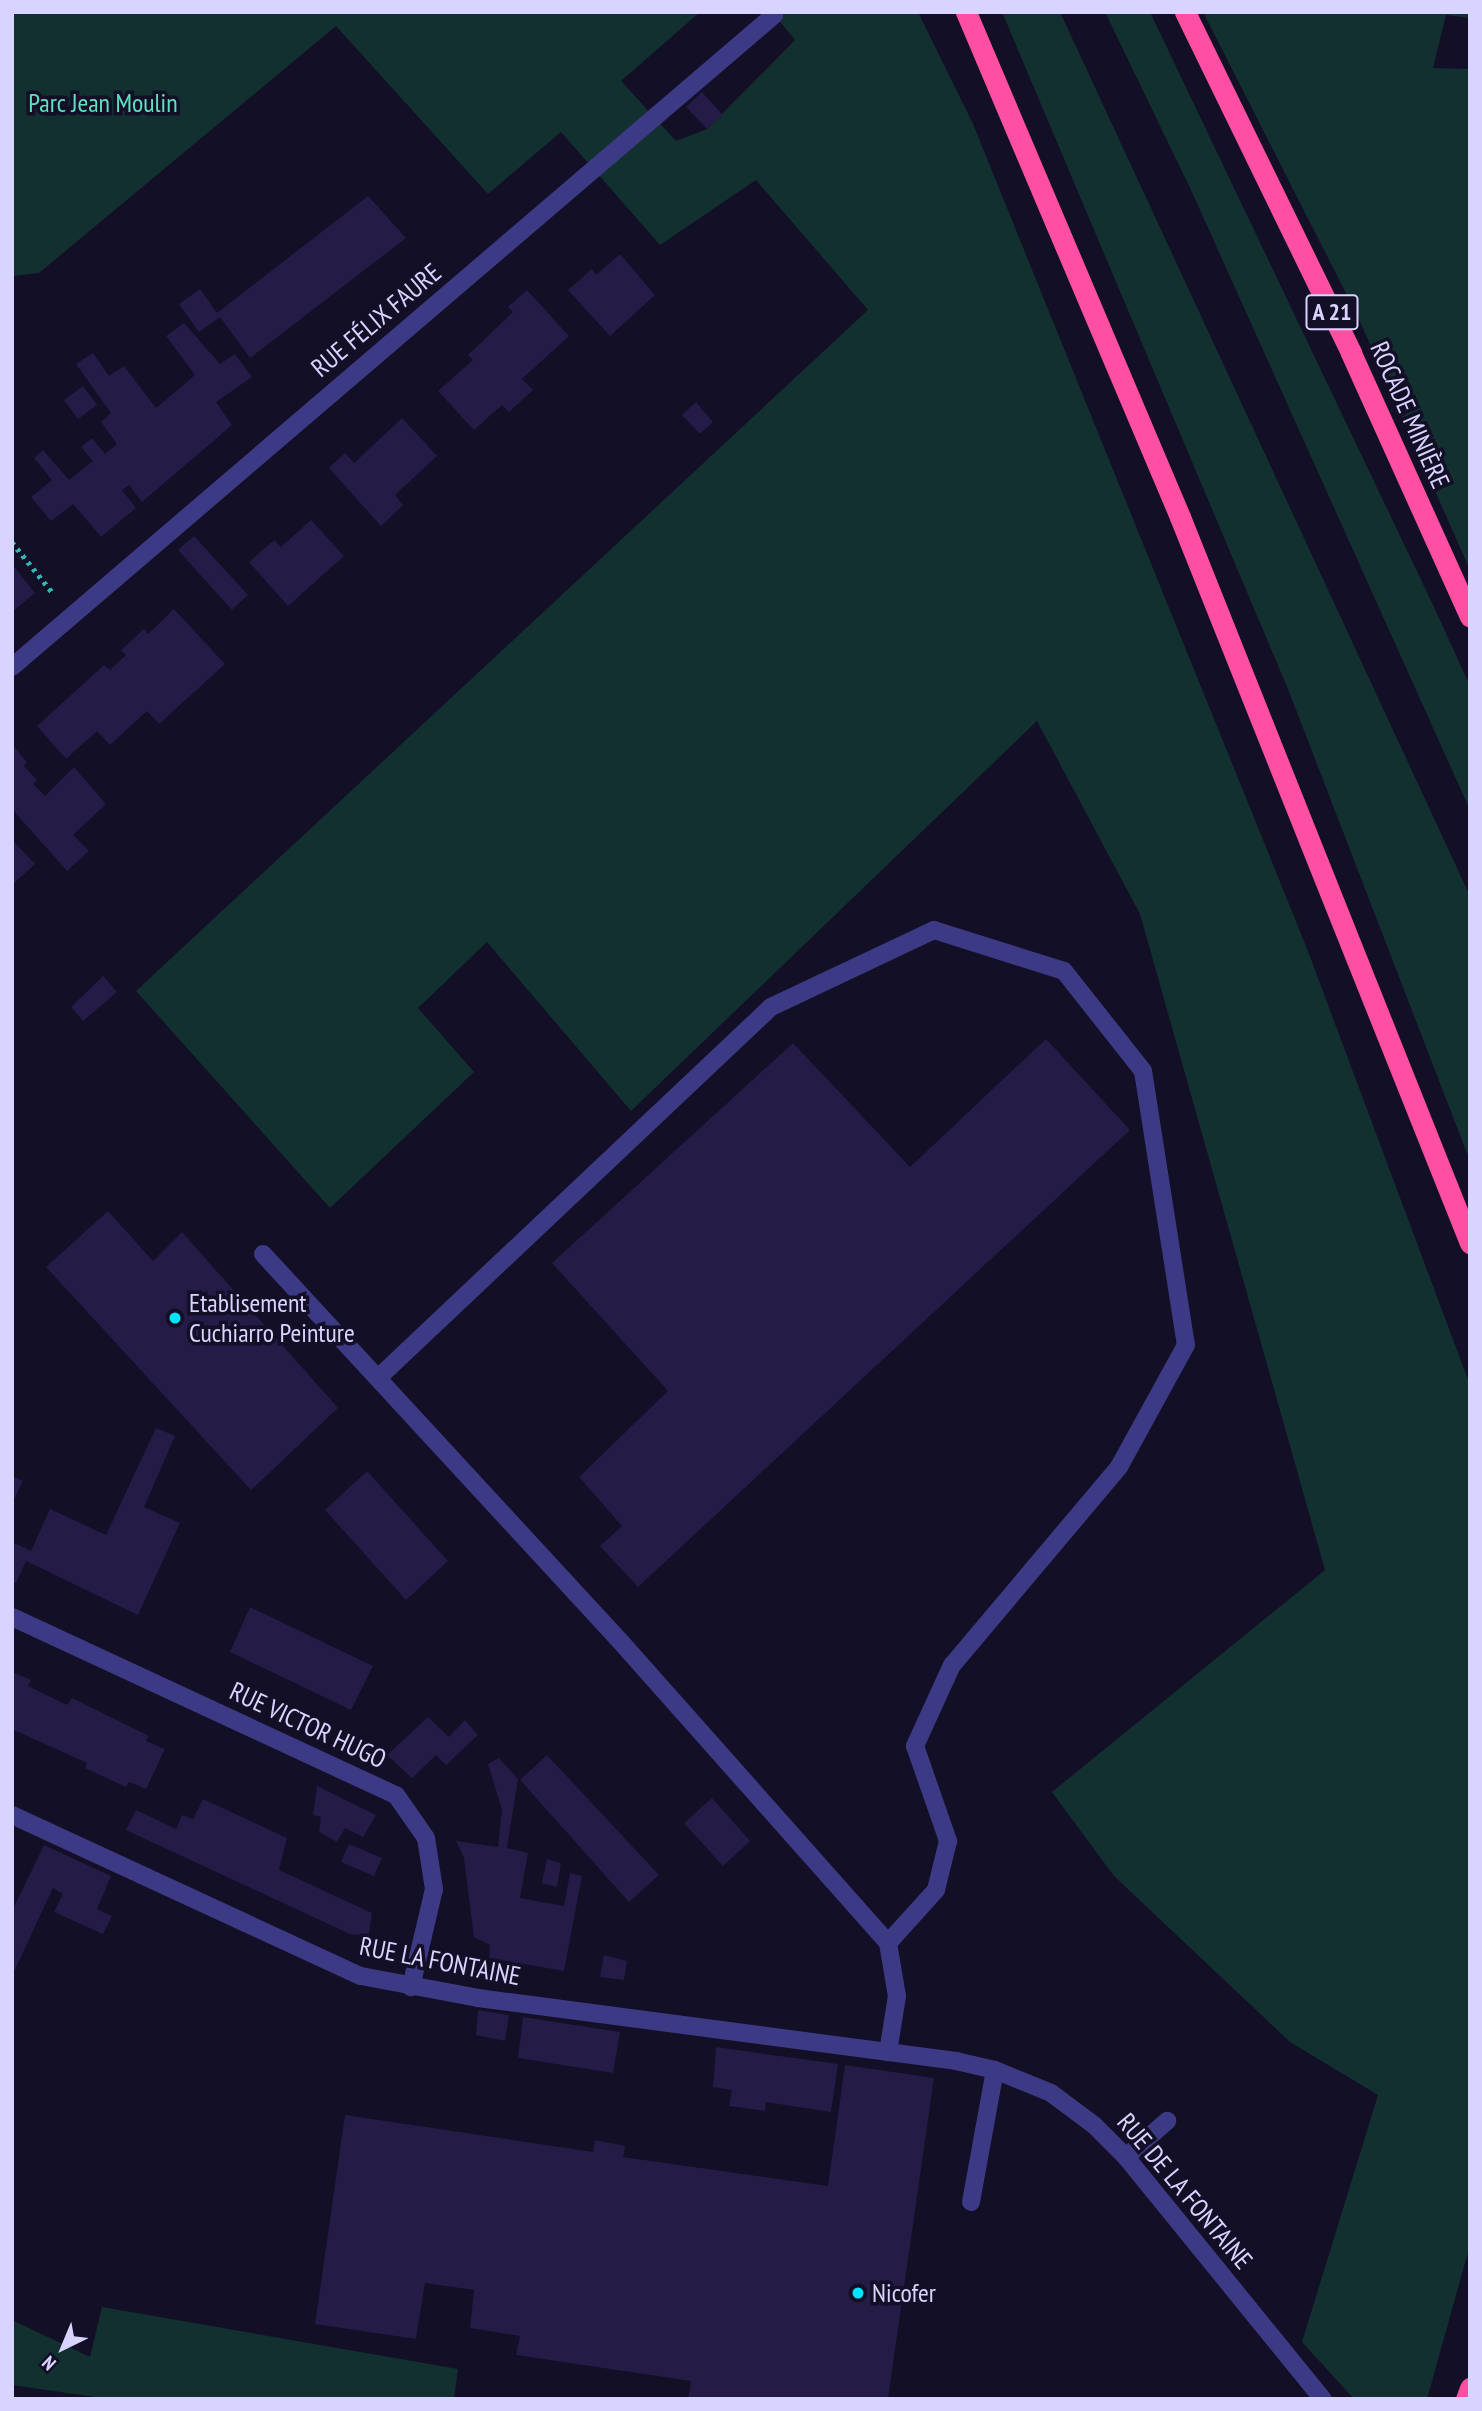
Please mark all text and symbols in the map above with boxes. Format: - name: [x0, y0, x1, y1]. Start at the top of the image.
- park label: Parc Jean Moulin: [28, 87, 178, 119]
- street label: RUE FÉLIX FAURE: [305, 257, 447, 383]
- road number: A 21: [1304, 292, 1360, 332]
- street label: ROCADE MINIÈRE: [1364, 337, 1456, 493]
- place label: Etablisement Cuchiarro Peinture: [189, 1287, 355, 1348]
- marker: Etablisement Cuchiarro Peinture: [167, 1310, 183, 1326]
- street label: RUE VICTOR HUGO: [225, 1675, 391, 1775]
- street label: RUE LA FONTAINE: [356, 1930, 524, 1992]
- street label: RUE DE LA FONTAINE: [1111, 2106, 1259, 2276]
- place label: Nicofer: [872, 2277, 936, 2309]
- marker: Nicofer: [850, 2285, 866, 2301]
- north arrow: [28, 2313, 98, 2383]
- text: N: [37, 2351, 61, 2376]

